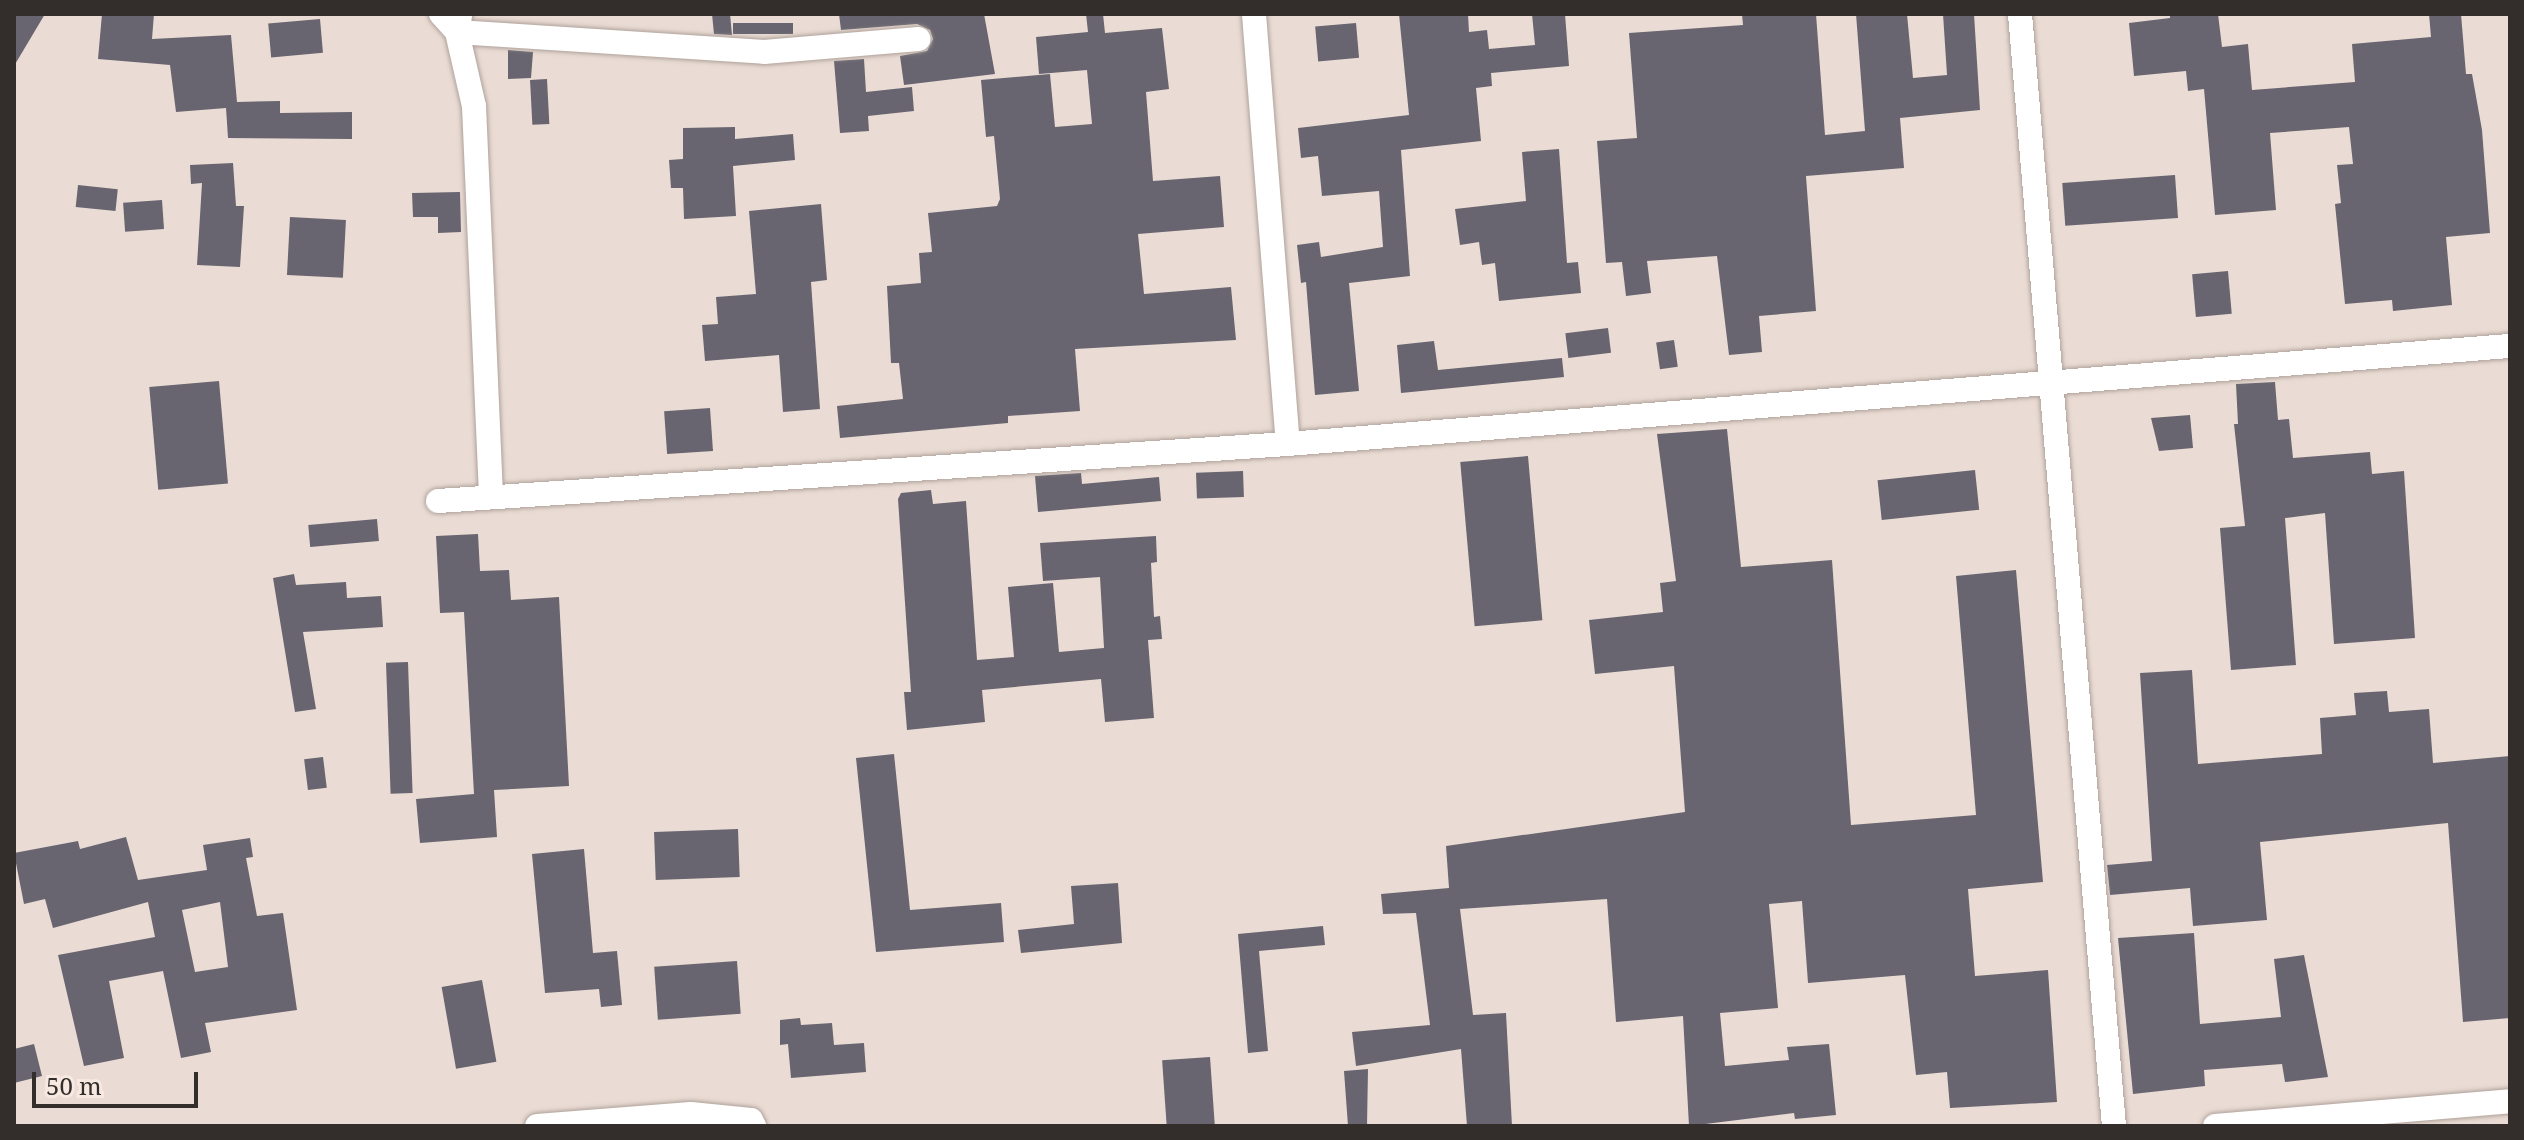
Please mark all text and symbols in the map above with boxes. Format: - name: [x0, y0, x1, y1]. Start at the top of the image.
- scale bar: [36, 1056, 202, 1106]
- text: 50 m: [46, 1069, 102, 1102]

